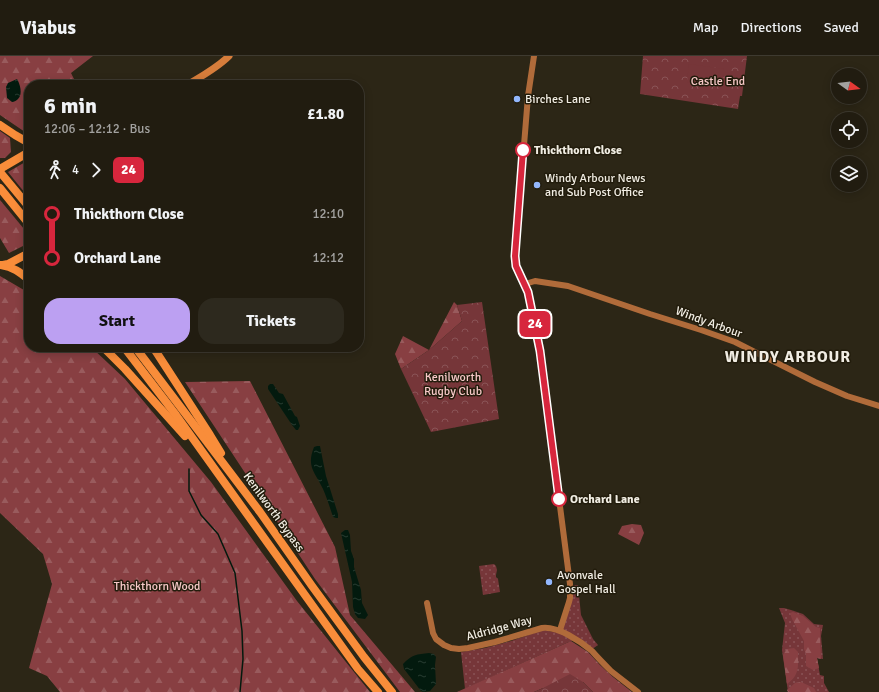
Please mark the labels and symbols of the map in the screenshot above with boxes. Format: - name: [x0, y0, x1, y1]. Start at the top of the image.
- north arrow: [831, 68, 867, 104]
- park label: Castle End: [691, 74, 745, 89]
- place label: Birches Lane: [525, 92, 591, 107]
- marker: Birches Lane: [512, 94, 522, 104]
- marker: Thickthorn Close: [515, 142, 531, 158]
- place label: Thickthorn Close: [534, 143, 622, 158]
- place label: Windy Arbour News and Sub Post Office: [545, 171, 646, 200]
- marker: Windy Arbour News and Sub Post Office: [532, 180, 542, 190]
- street label: Windy Arbour: [673, 303, 745, 342]
- line badge: 24: [517, 311, 553, 337]
- district label: WINDY ARBOUR: [725, 347, 851, 367]
- park label: Kenilworth Rugby Club: [424, 370, 482, 399]
- street label: Kenilworth Bypass: [240, 470, 307, 555]
- marker: Orchard Lane: [551, 491, 567, 507]
- place label: Orchard Lane: [570, 492, 640, 507]
- place label: Avonvale Gospel Hall: [557, 568, 616, 597]
- marker: Avonvale Gospel Hall: [544, 577, 554, 587]
- park label: Thickthorn Wood: [114, 579, 200, 594]
- street label: Aldridge Way: [465, 612, 534, 644]

